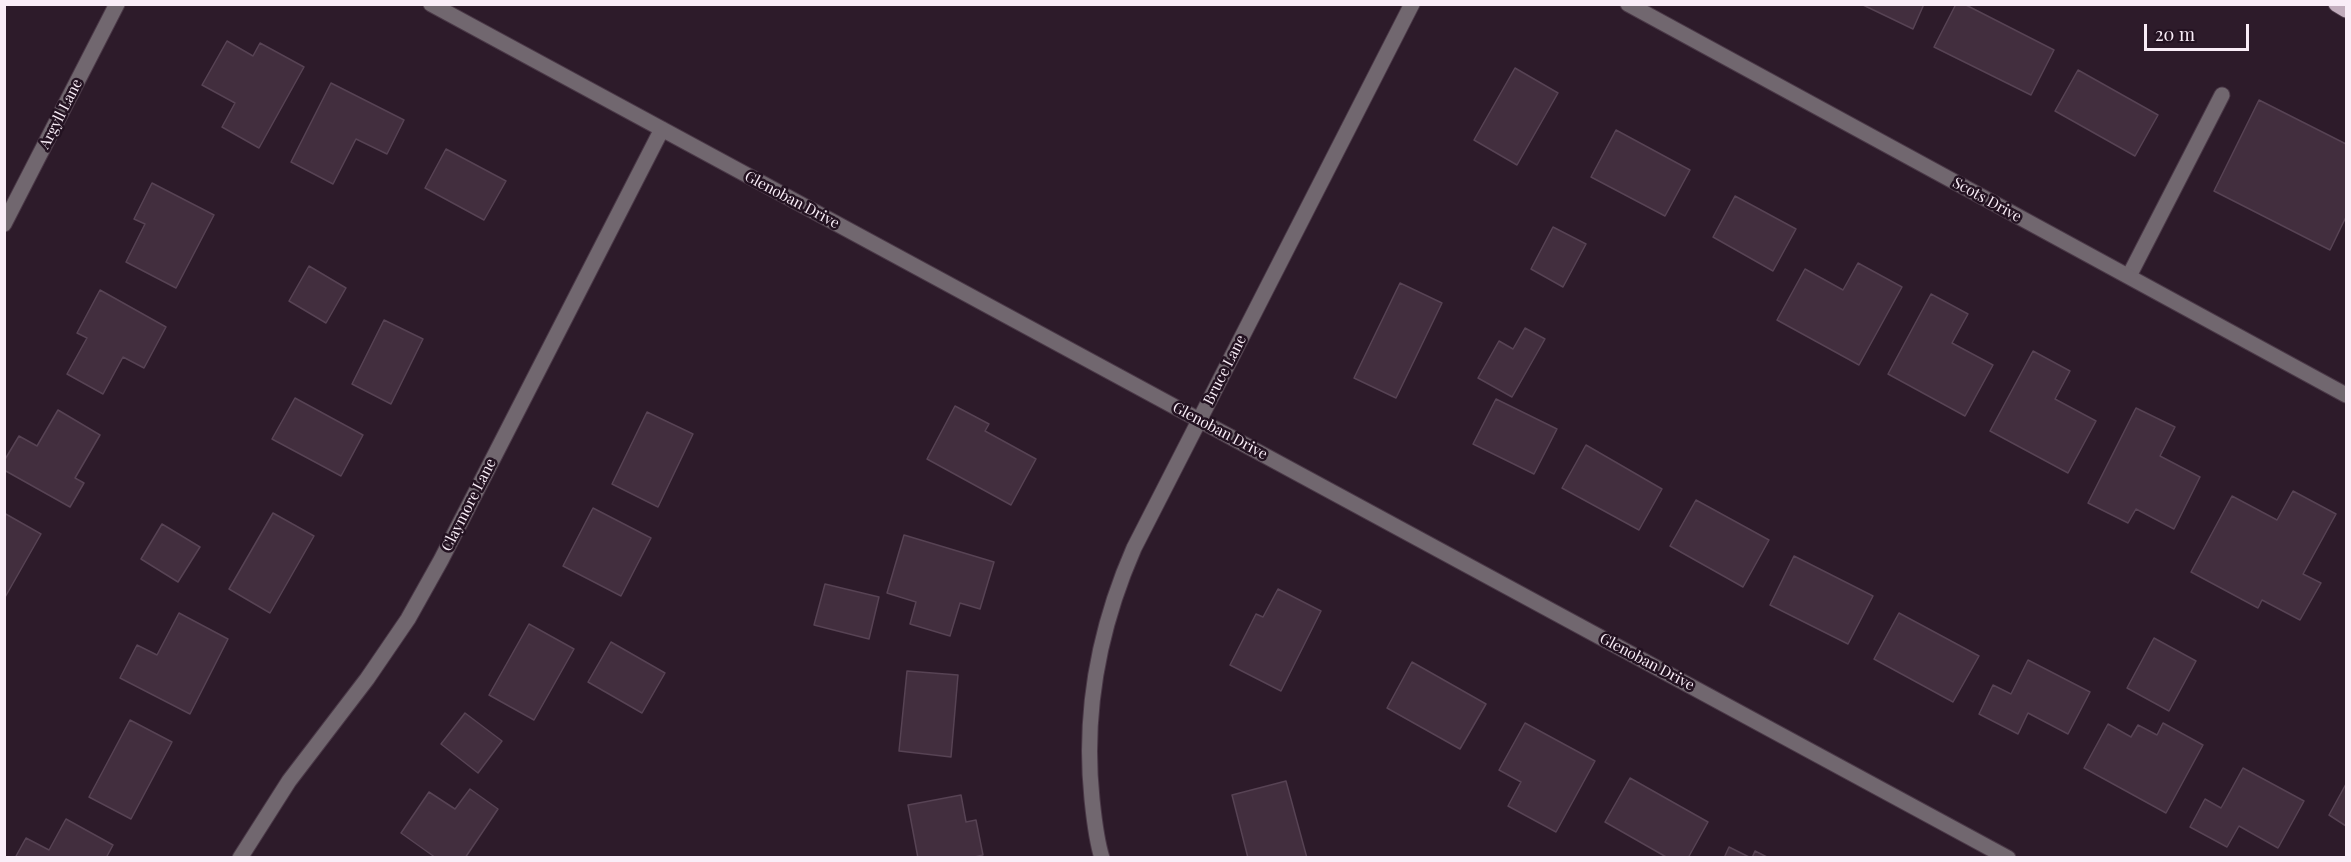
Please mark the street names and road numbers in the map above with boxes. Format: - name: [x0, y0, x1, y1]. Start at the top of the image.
- street label: Argyll Lane: [36, 76, 86, 152]
- street label: Glenoban Drive: [742, 167, 842, 233]
- street label: Scots Drive: [1949, 174, 2025, 226]
- street label: Bruce Lane: [1200, 332, 1250, 408]
- street label: Glenoban Drive: [1170, 398, 1270, 464]
- street label: Claymore Lane: [438, 456, 500, 554]
- street label: Glenoban Drive: [1597, 629, 1697, 695]

